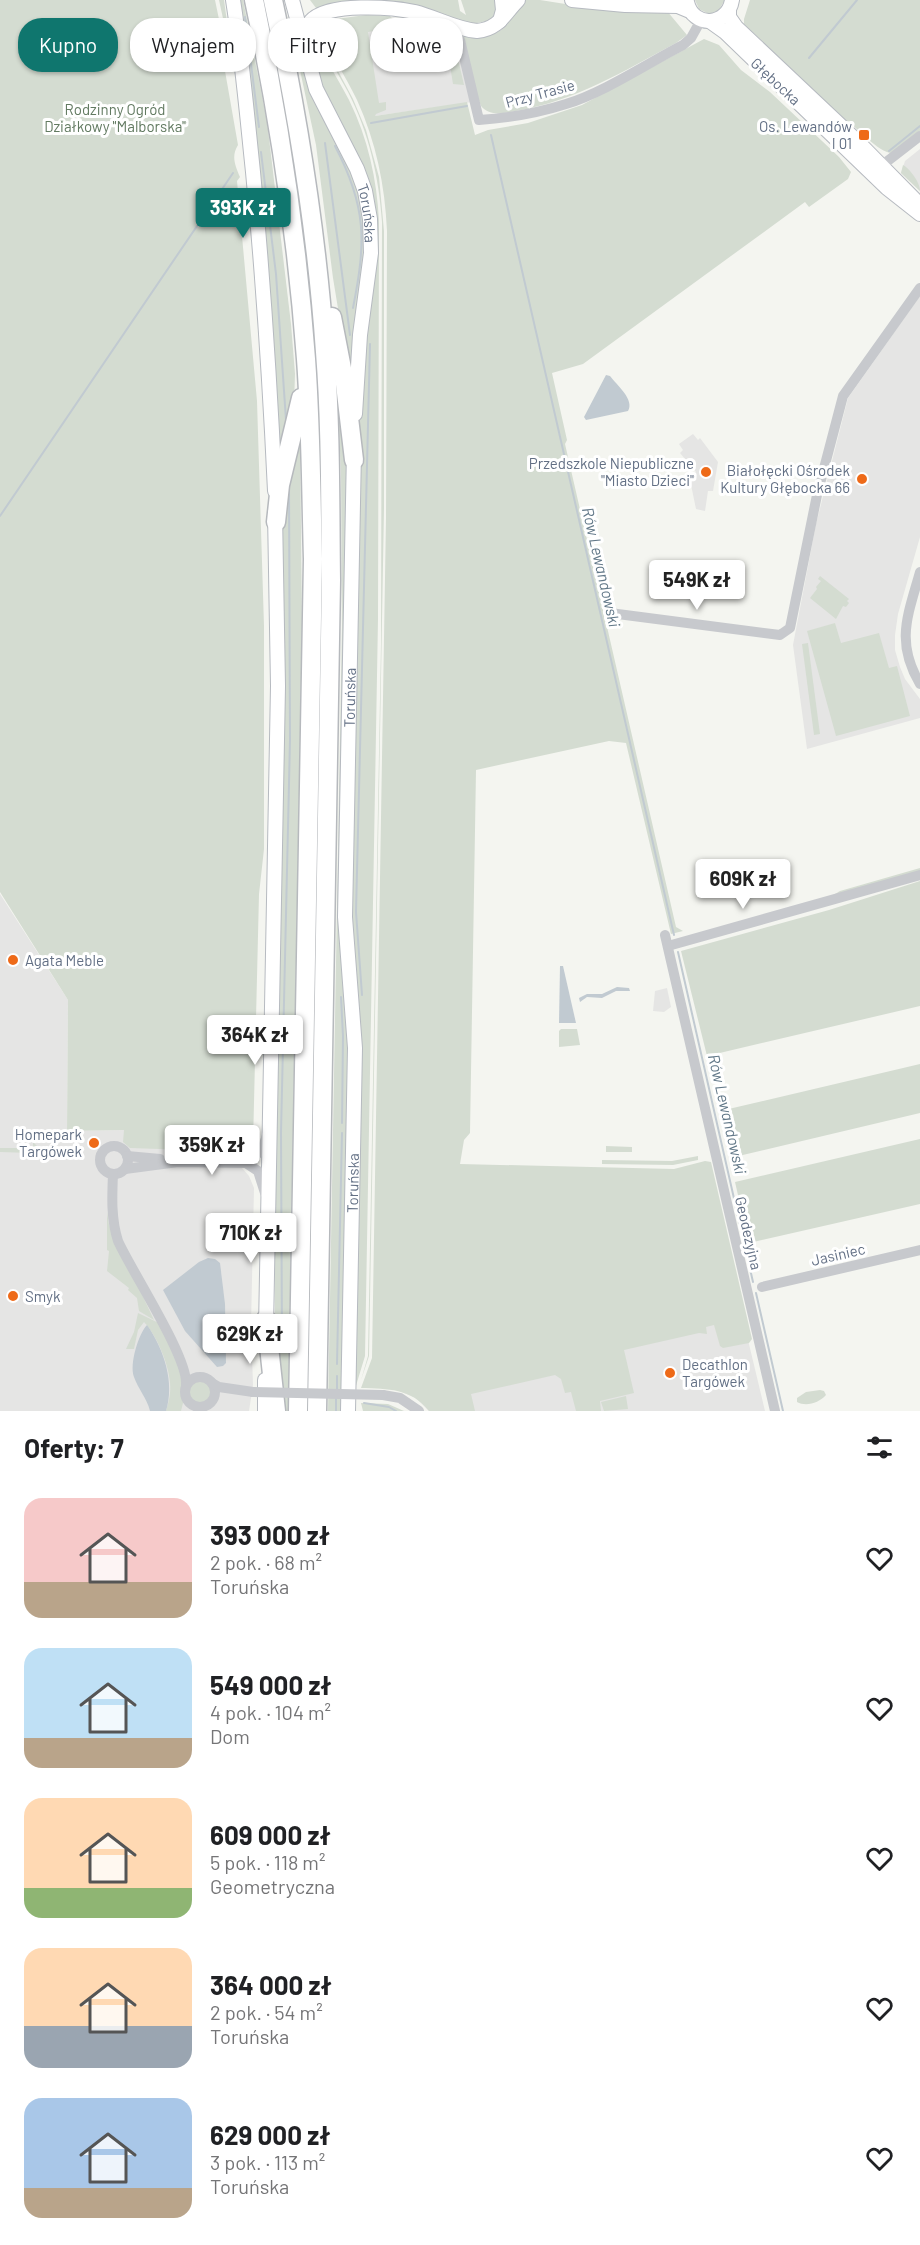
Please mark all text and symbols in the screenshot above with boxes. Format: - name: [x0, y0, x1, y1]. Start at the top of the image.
- chip: Kupno: [18, 18, 118, 72]
- chip: Wynajem: [130, 18, 256, 72]
- chip: Filtry: [268, 18, 358, 72]
- chip: Nowe: [370, 18, 463, 72]
- street label: Głębocka: [747, 53, 805, 109]
- street label: Przy Trasie: [503, 75, 577, 111]
- park label: Rodzinny Ogród Działkowy "Malborska": [44, 100, 186, 135]
- place label: Os. Lewandów I 01: [759, 117, 852, 152]
- marker: Os. Lewandów I 01: [857, 128, 871, 142]
- street label: Toruńska: [354, 181, 380, 243]
- pin: 393K zł: [188, 188, 298, 239]
- text: 393K zł: [210, 195, 276, 219]
- place label: Przedszkole Niepubliczne "Miasto Dzieci": [529, 454, 694, 489]
- place label: Białołęcki Ośrodek Kultury Głębocka 66: [720, 461, 850, 496]
- marker: Przedszkole Niepubliczne "Miasto Dzieci": [699, 465, 713, 479]
- marker: Białołęcki Ośrodek Kultury Głębocka 66: [855, 472, 869, 486]
- water label: Rów Lewandowski: [579, 505, 625, 629]
- pin: 549K zł: [642, 560, 752, 611]
- text: 549K zł: [663, 567, 731, 591]
- street label: Toruńska: [340, 668, 359, 727]
- pin: 609K zł: [688, 859, 798, 910]
- text: 609K zł: [709, 866, 777, 890]
- place label: Agata Meble: [25, 951, 104, 969]
- marker: Agata Meble: [6, 953, 20, 967]
- pin: 364K zł: [200, 1015, 310, 1066]
- text: 364K zł: [221, 1022, 289, 1046]
- water label: Rów Lewandowski: [705, 1052, 751, 1176]
- place label: Homepark Targówek: [15, 1125, 82, 1160]
- pin: 359K zł: [157, 1125, 267, 1176]
- text: 359K zł: [179, 1132, 245, 1156]
- marker: Homepark Targówek: [87, 1136, 101, 1150]
- street label: Toruńska: [343, 1153, 362, 1213]
- street label: Geodezyjna: [732, 1195, 766, 1271]
- pin: 710K zł: [196, 1213, 306, 1264]
- text: 710K zł: [220, 1220, 282, 1244]
- street label: Jasiniec: [809, 1239, 867, 1269]
- place label: Smyk: [25, 1287, 61, 1305]
- marker: Smyk: [6, 1289, 20, 1303]
- pin: 629K zł: [195, 1314, 305, 1365]
- text: 629K zł: [217, 1321, 283, 1345]
- place label: Decathlon Targówek: [682, 1355, 748, 1390]
- marker: Decathlon Targówek: [663, 1366, 677, 1380]
- icon: filters: [863, 1431, 896, 1464]
- text: Oferty: 7: [24, 1432, 124, 1463]
- text: 393 000 zł: [210, 1519, 330, 1550]
- icon: home: [72, 1522, 144, 1594]
- icon: heart: [863, 1542, 896, 1575]
- text: 2 pok. · 68 m²: [210, 1550, 322, 1574]
- text: Toruńska: [210, 1574, 289, 1598]
- text: 549 000 zł: [210, 1669, 332, 1700]
- icon: home: [72, 1672, 144, 1744]
- icon: heart: [863, 1692, 896, 1725]
- text: 4 pok. · 104 m²: [210, 1700, 331, 1724]
- text: Dom: [210, 1724, 250, 1748]
- text: 609 000 zł: [210, 1819, 331, 1850]
- icon: home: [72, 1822, 144, 1894]
- icon: heart: [863, 1842, 896, 1875]
- text: 5 pok. · 118 m²: [210, 1850, 325, 1874]
- text: Geometryczna: [210, 1874, 335, 1898]
- text: 364 000 zł: [210, 1969, 332, 2000]
- icon: home: [72, 1972, 144, 2044]
- icon: heart: [863, 1992, 896, 2025]
- text: 2 pok. · 54 m²: [210, 2000, 323, 2024]
- text: Toruńska: [210, 2024, 289, 2048]
- text: 629 000 zł: [210, 2119, 330, 2150]
- icon: home: [72, 2122, 144, 2194]
- icon: heart: [863, 2142, 896, 2175]
- text: 3 pok. · 113 m²: [210, 2150, 325, 2174]
- text: Toruńska: [210, 2174, 289, 2198]

